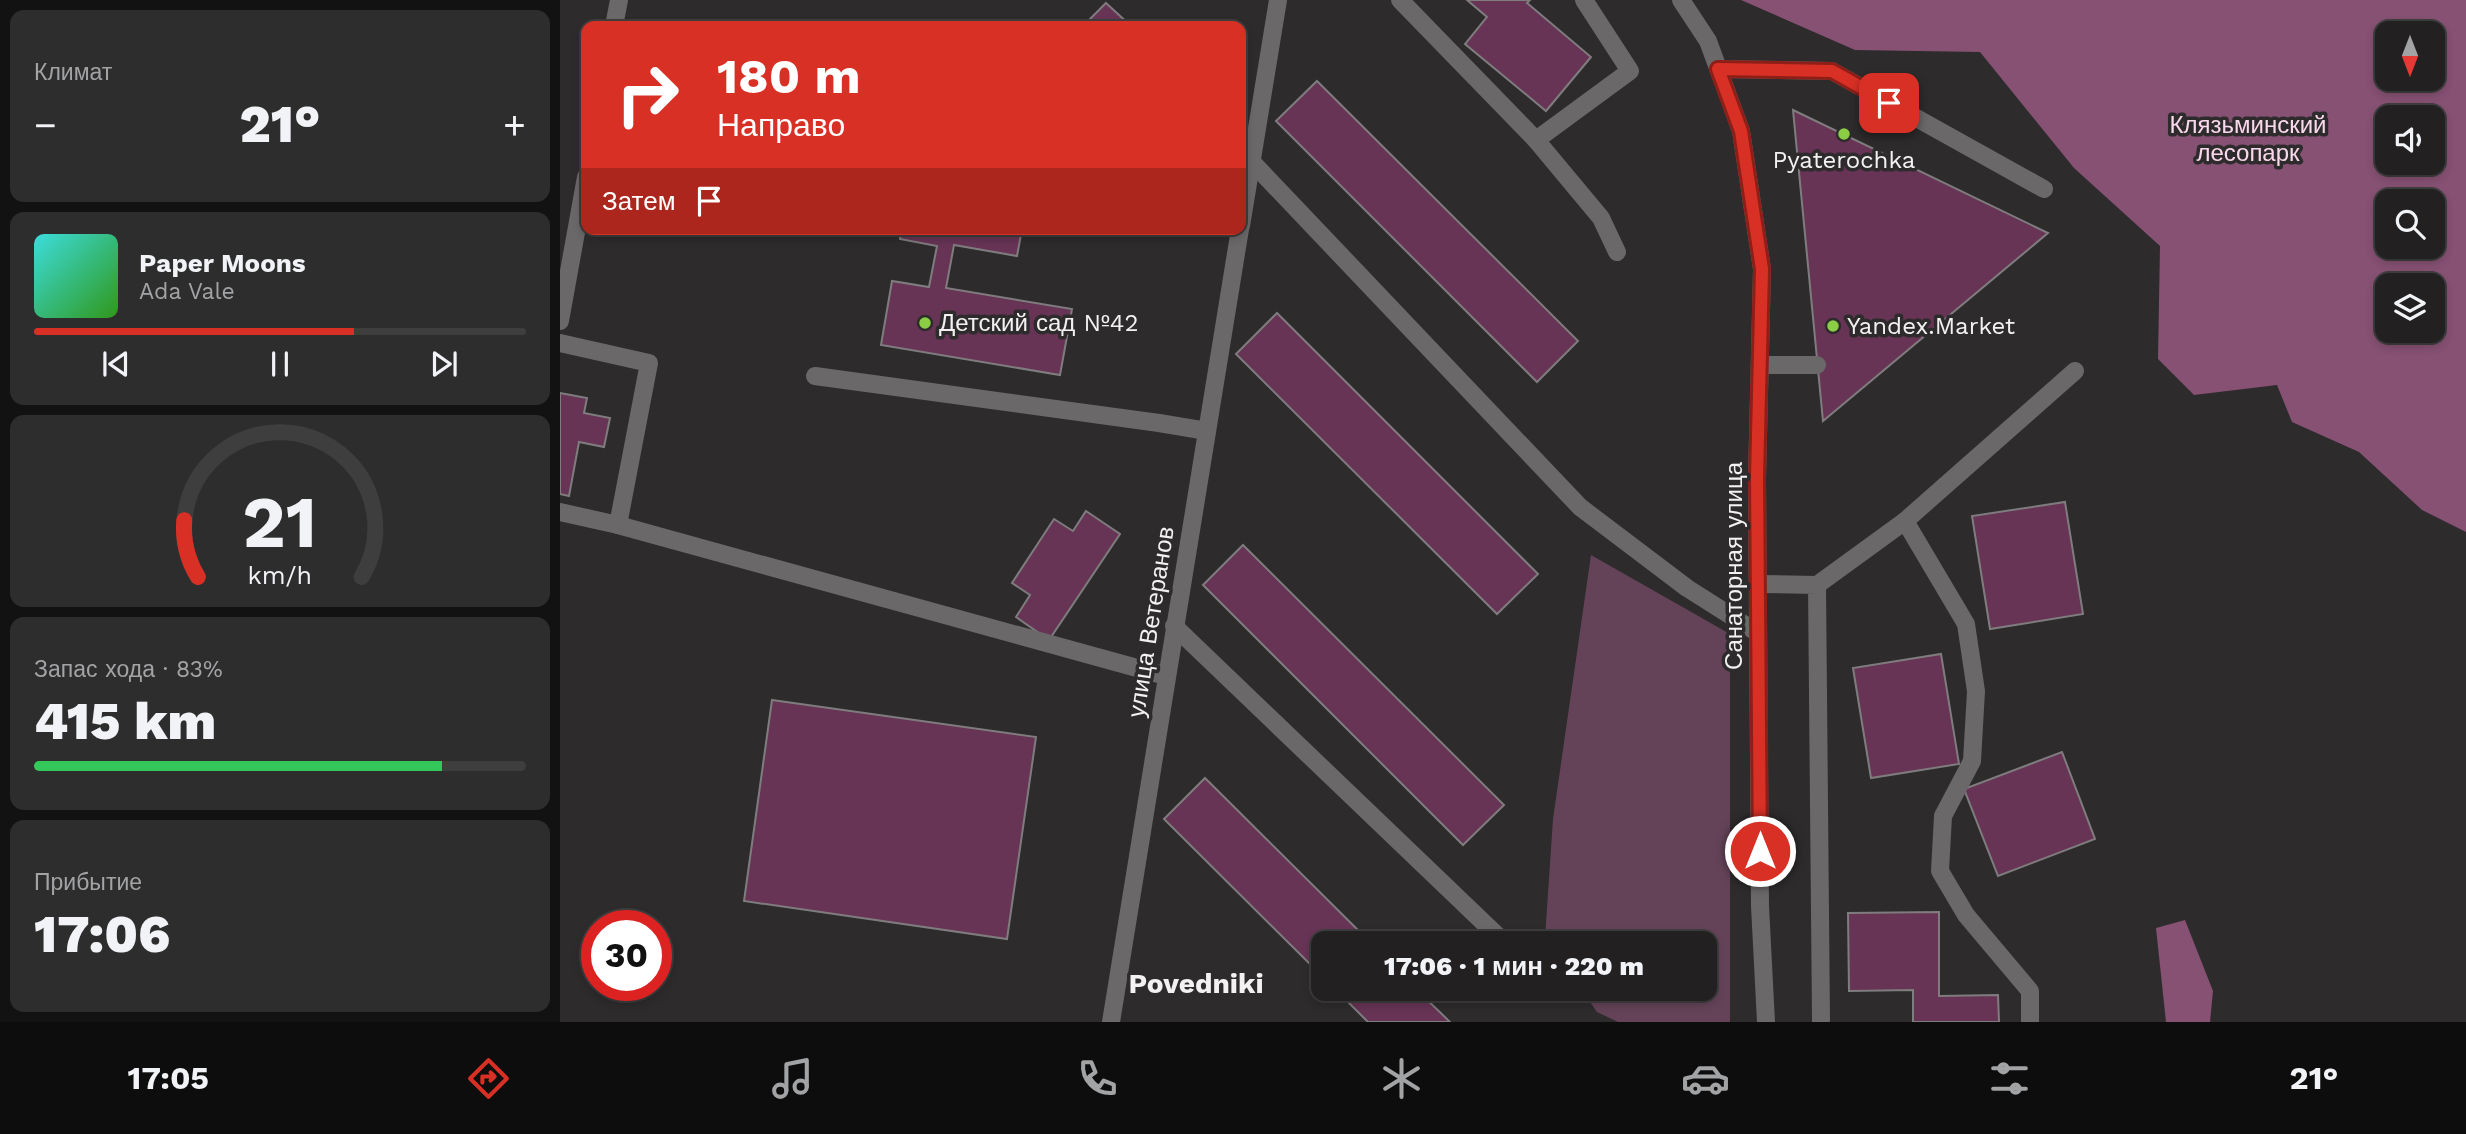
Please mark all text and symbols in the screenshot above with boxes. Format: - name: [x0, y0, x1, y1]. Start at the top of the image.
- north arrow: [2375, 21, 2445, 91]
- map controls: [2375, 21, 2445, 343]
- text: 180 m: [717, 47, 861, 105]
- icon: right: [602, 49, 693, 140]
- text: Климат: [34, 59, 112, 86]
- pin: [1859, 73, 1919, 133]
- icon: arrive: [1870, 84, 1908, 122]
- text: 21°: [240, 94, 320, 155]
- text: −: [34, 103, 57, 147]
- text: +: [503, 103, 526, 147]
- button: sound: [2375, 105, 2445, 175]
- text: Направо: [717, 106, 845, 144]
- park label: Клязьминский лесопарк: [2170, 111, 2326, 167]
- marker: Pyaterochka: [1836, 126, 1852, 142]
- place label: Pyaterochka: [1773, 146, 1915, 174]
- icon: arrive: [690, 182, 728, 220]
- text: Затем: [602, 186, 676, 216]
- button: search: [2375, 189, 2445, 259]
- text: Paper Moons: [139, 248, 306, 278]
- button: layers: [2375, 273, 2445, 343]
- text: Ada Vale: [139, 278, 235, 305]
- place label: Детский сад №42: [939, 309, 1138, 337]
- place label: Yandex.Market: [1847, 312, 2015, 340]
- marker: Детский сад №42: [917, 315, 933, 331]
- marker: Yandex.Market: [1825, 318, 1841, 334]
- icon: previous: [97, 345, 135, 383]
- icon: pause: [261, 345, 299, 383]
- icon: next: [425, 345, 463, 383]
- street label: Санаторная улица: [1720, 461, 1748, 670]
- text: 21: [243, 479, 317, 565]
- street label: улица Ветеранов: [1122, 525, 1180, 719]
- text: km/h: [248, 561, 312, 590]
- text: Запас хода · 83%: [34, 656, 223, 683]
- text: 415 km: [34, 691, 216, 752]
- position arrow: [1723, 814, 1797, 888]
- text: Прибытие: [34, 869, 142, 896]
- text: 17:06: [34, 904, 170, 965]
- speed limit sign: 30: [581, 910, 672, 1001]
- text: 17:06 · 1 мин · 220 m: [1384, 951, 1644, 981]
- district label: Povedniki: [1128, 967, 1264, 1000]
- icon: directions: [464, 1054, 513, 1103]
- icon: music: [768, 1054, 817, 1103]
- icon: phone: [1073, 1054, 1122, 1103]
- icon: climate: [1377, 1054, 1426, 1103]
- icon: car: [1681, 1054, 1730, 1103]
- icon: filters: [1985, 1054, 2034, 1103]
- text: 17:05: [128, 1059, 209, 1097]
- text: 21°: [2290, 1059, 2338, 1097]

